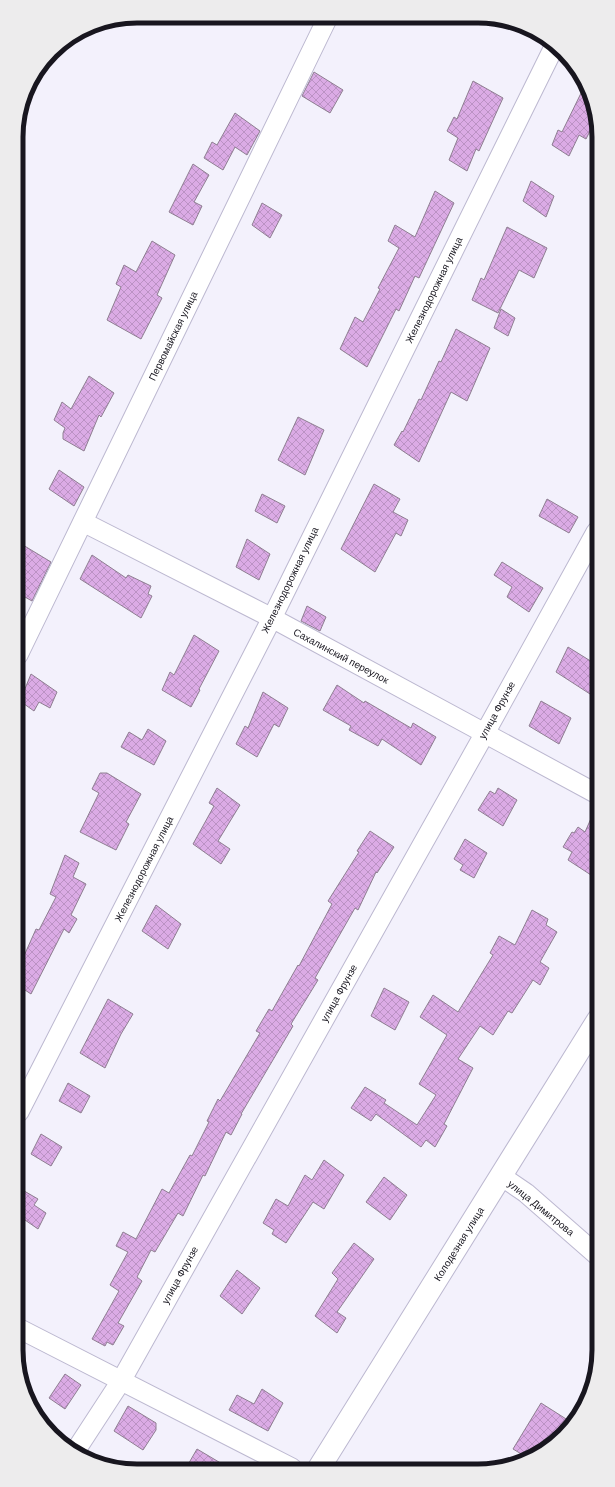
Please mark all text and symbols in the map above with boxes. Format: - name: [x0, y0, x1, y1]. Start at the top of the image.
- street label: Железнодорожная улица: [403, 235, 465, 345]
- street label: Первомайская улица: [147, 289, 200, 382]
- street label: Железнодорожная улица: [259, 525, 321, 635]
- street label: Сахалинский переулок: [292, 626, 391, 686]
- street label: улица Фрунзе: [477, 679, 518, 741]
- street label: Железнодорожная улица: [113, 814, 176, 924]
- street label: улица Фрунзе: [319, 962, 360, 1024]
- street label: улица Димитрова: [506, 1178, 576, 1238]
- street label: Колодезная улица: [432, 1205, 486, 1283]
- street label: улица Фрунзе: [160, 1244, 201, 1306]

